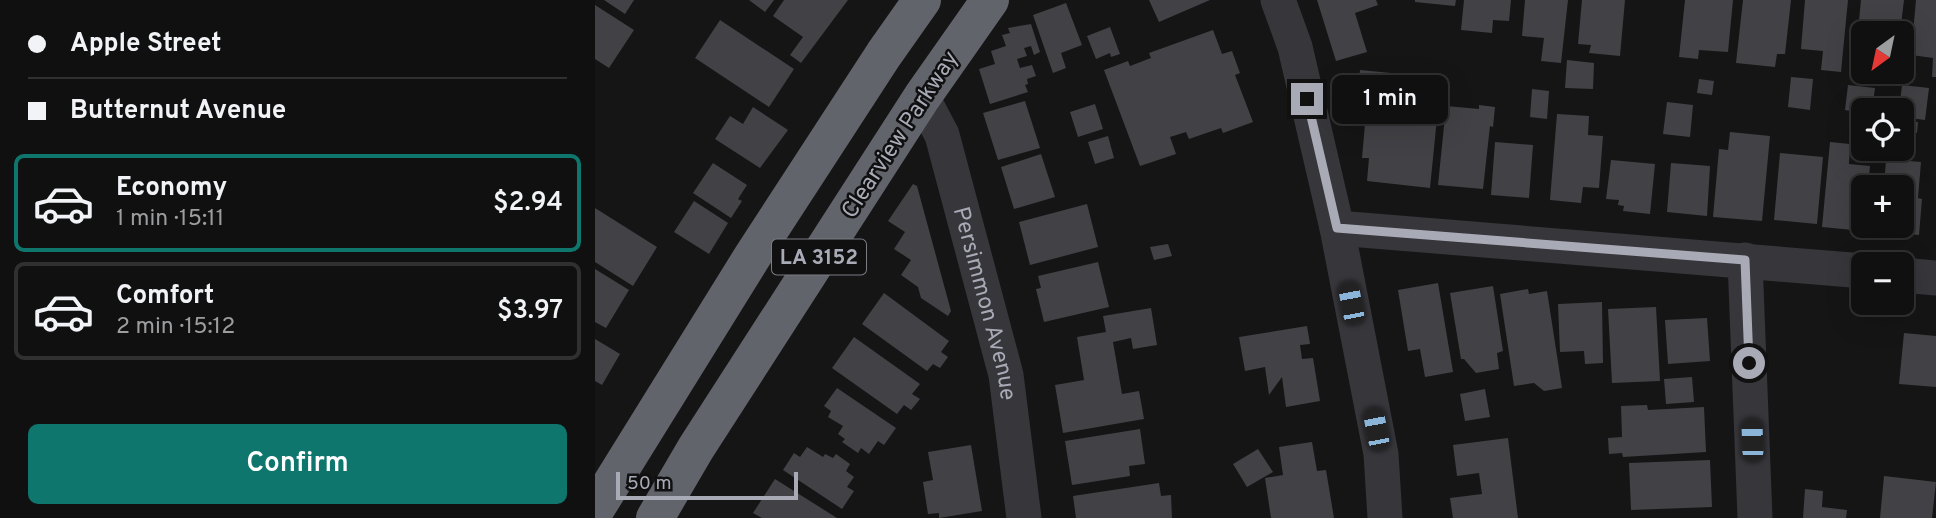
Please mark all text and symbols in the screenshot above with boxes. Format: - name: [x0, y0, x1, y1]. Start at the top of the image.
- north arrow: [1851, 21, 1915, 84]
- map controls: [1851, 21, 1914, 315]
- text: Apple Street: [70, 28, 222, 61]
- street label: Clearview Parkway: [836, 46, 966, 225]
- callout: 1 min: [1331, 74, 1447, 124]
- route end: [1291, 83, 1323, 115]
- text: 1 min: [1363, 85, 1417, 114]
- text: Butternut Avenue: [70, 95, 286, 128]
- button: locate: [1851, 98, 1914, 161]
- icon: car: [32, 172, 95, 235]
- text: Economy: [116, 172, 227, 205]
- button: +: [1851, 175, 1914, 238]
- text: $2.94: [493, 187, 563, 220]
- street label: Persimmon Avenue: [945, 204, 1021, 402]
- text: 1 min · 15:11: [116, 205, 224, 234]
- road number: LA 3152: [772, 240, 866, 274]
- button: −: [1851, 252, 1914, 315]
- icon: car: [32, 280, 95, 343]
- text: Comfort: [116, 280, 214, 313]
- car: [1337, 280, 1366, 326]
- text: $3.97: [497, 295, 563, 328]
- text: 2 min · 15:12: [116, 313, 235, 342]
- route start: [1733, 347, 1765, 379]
- car: [1362, 406, 1391, 452]
- car: [1741, 419, 1764, 461]
- button: Confirm: [28, 424, 567, 504]
- scale bar: [616, 469, 798, 501]
- text: 50 m: [627, 472, 672, 496]

